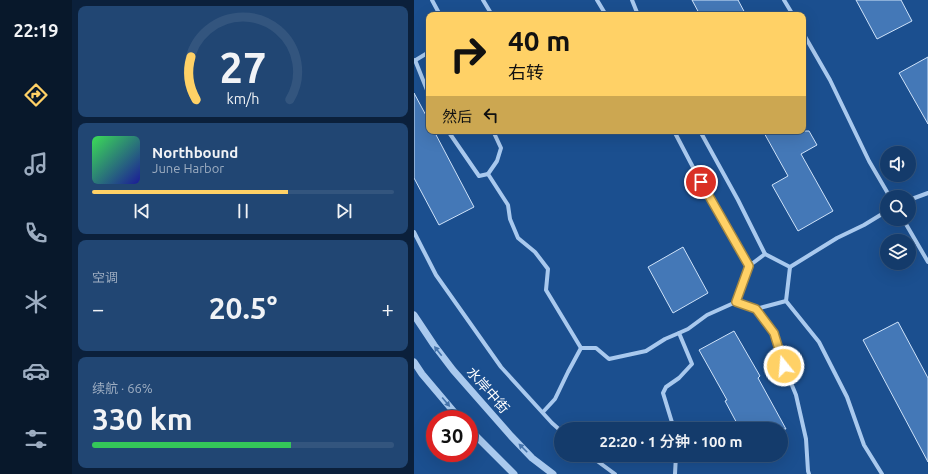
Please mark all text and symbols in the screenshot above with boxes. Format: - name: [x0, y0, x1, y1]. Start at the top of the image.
- text: 22:19: [13, 20, 59, 40]
- text: 40 m: [508, 25, 570, 56]
- icon: right: [442, 28, 494, 80]
- text: 27: [220, 43, 266, 90]
- text: 右转: [508, 62, 544, 82]
- icon: directions: [22, 81, 50, 109]
- text: km/h: [227, 90, 259, 106]
- icon: left: [480, 104, 502, 126]
- text: 然后: [442, 108, 472, 125]
- text: Northbound: [152, 144, 238, 161]
- map controls: [880, 146, 916, 270]
- button: sound: [880, 146, 916, 182]
- icon: music: [22, 150, 50, 178]
- text: June Harbor: [152, 161, 224, 175]
- pin: [684, 165, 718, 199]
- icon: arrive: [690, 171, 712, 193]
- button: search: [880, 190, 916, 226]
- icon: previous: [131, 200, 153, 222]
- icon: pause: [232, 200, 254, 222]
- icon: next: [333, 200, 355, 222]
- icon: phone: [22, 219, 50, 247]
- button: layers: [880, 234, 916, 270]
- text: 空调: [92, 270, 118, 284]
- icon: climate: [22, 288, 50, 316]
- text: 20.5°: [209, 291, 277, 325]
- text: −: [92, 296, 104, 321]
- text: +: [382, 296, 394, 321]
- one-way arrow: [433, 345, 442, 356]
- position arrow: [763, 345, 805, 387]
- icon: car: [22, 357, 50, 385]
- street label: 水岸中街: [464, 364, 512, 416]
- text: 续航 · 66%: [92, 381, 153, 395]
- one-way arrow: [441, 396, 450, 407]
- text: 330 km: [92, 402, 193, 436]
- speed limit sign: 30: [426, 410, 478, 462]
- icon: filters: [22, 425, 50, 453]
- text: 22:20 · 1 分钟 · 100 m: [599, 433, 743, 450]
- one-way arrow: [518, 444, 528, 453]

